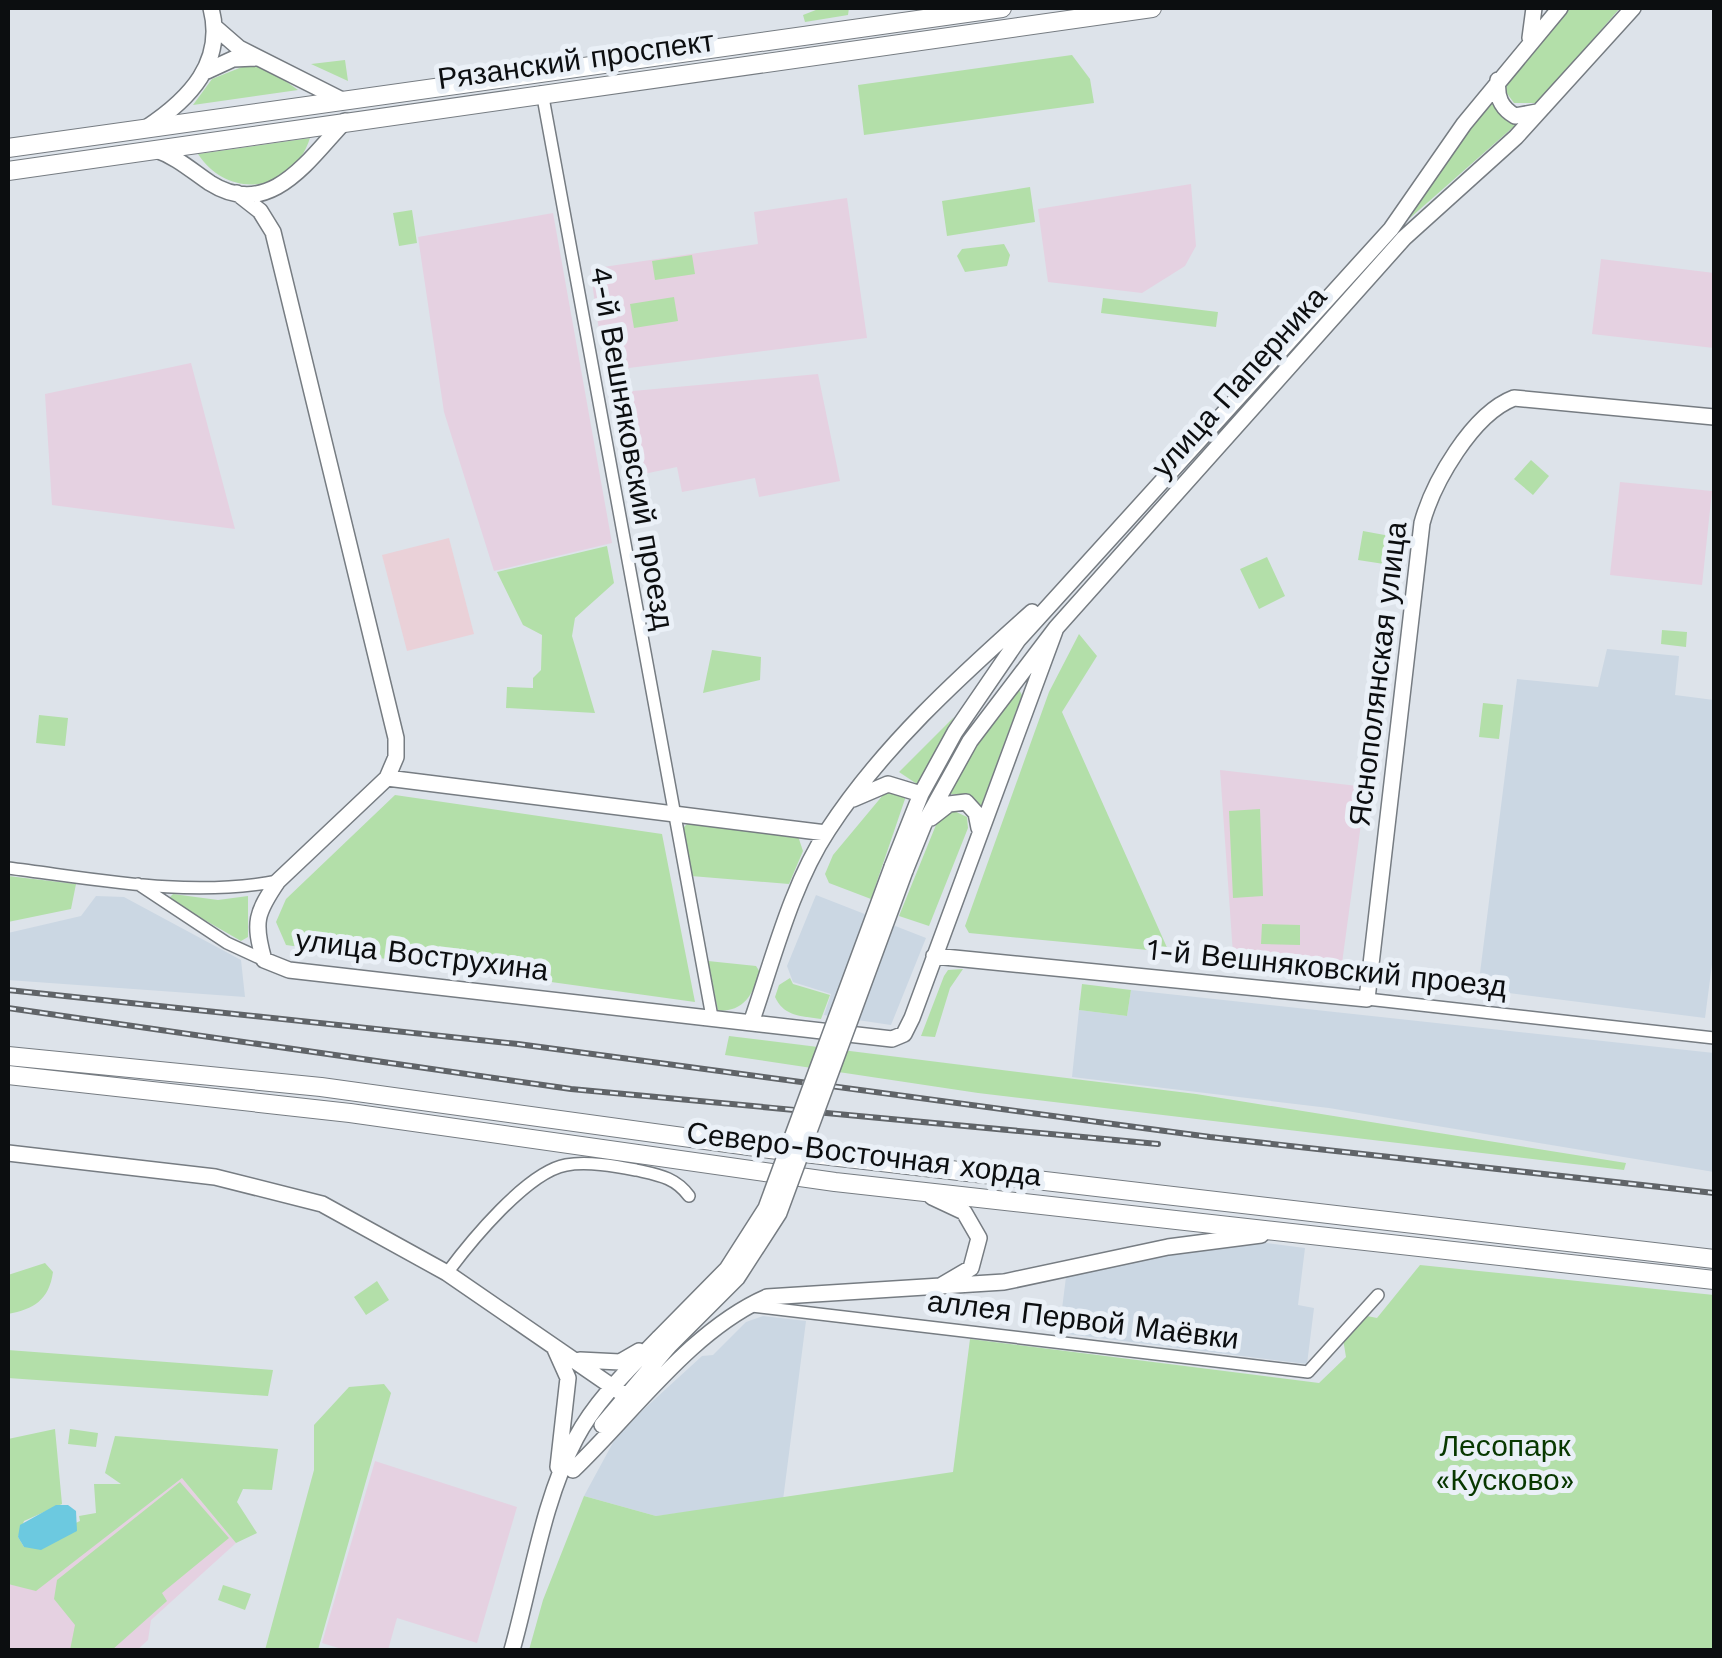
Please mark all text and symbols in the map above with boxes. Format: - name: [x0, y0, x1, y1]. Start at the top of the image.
- street label: Рязанский проспект: [435, 23, 717, 96]
- street label: 4-й Вешняковский проезд: [583, 264, 682, 632]
- street label: улица Паперника: [1144, 279, 1334, 484]
- street label: Яснополянская улица: [1341, 519, 1414, 828]
- street label: улица Вострухина: [294, 922, 551, 987]
- street label: 1-й Вешняковский проезд: [1146, 931, 1509, 1004]
- street label: Северо-Восточная хорда: [685, 1114, 1044, 1193]
- street label: аллея Первой Маёвки: [925, 1283, 1241, 1356]
- park label: Лесопарк «Кусково»: [1435, 1428, 1575, 1497]

